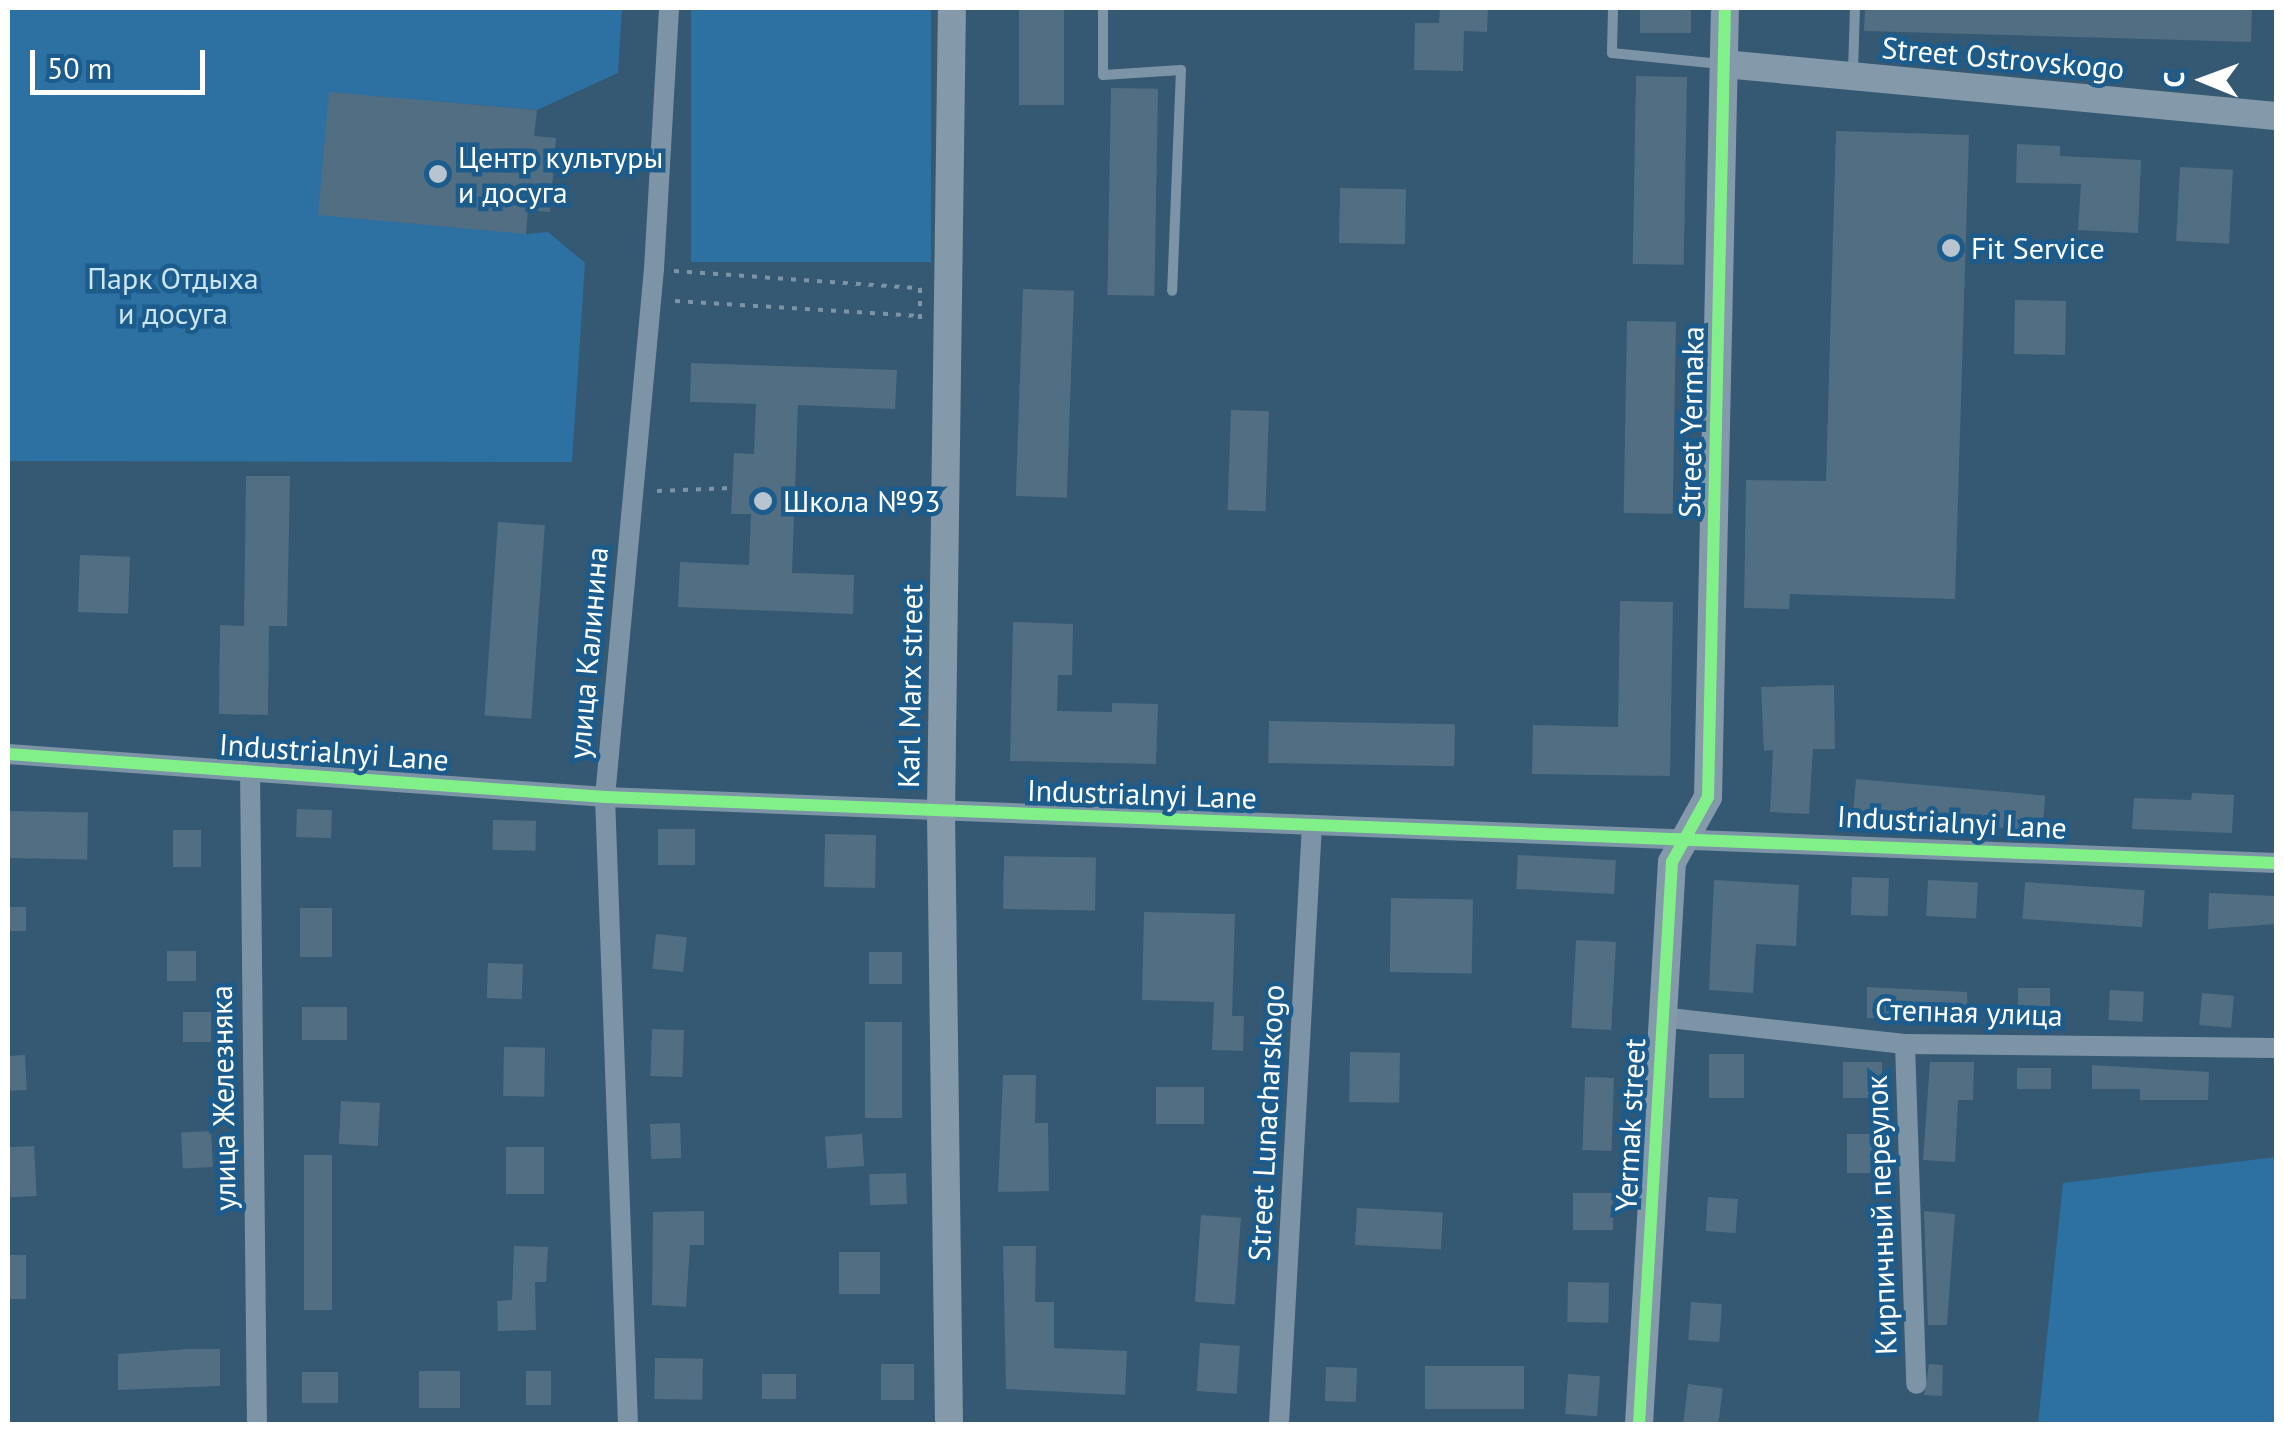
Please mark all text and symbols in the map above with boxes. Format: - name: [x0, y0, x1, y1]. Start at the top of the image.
- street label: Street Ostrovskogo: [1880, 29, 2126, 87]
- scale bar: [35, 30, 210, 92]
- north arrow: [2154, 30, 2254, 130]
- text: 50 m: [47, 48, 112, 87]
- text: С: [2155, 71, 2192, 88]
- place label: Центр культуры и досуга: [458, 139, 663, 210]
- marker: Центр культуры и досуга: [427, 163, 449, 185]
- place label: Fit Service: [1971, 230, 2105, 266]
- marker: Fit Service: [1940, 237, 1962, 259]
- park label: Парк Отдыха и досуга: [87, 260, 259, 330]
- street label: Street Yermaka: [1671, 325, 1711, 519]
- place label: Школа №93: [783, 483, 941, 519]
- marker: Школа №93: [752, 490, 774, 512]
- street label: улица Калинина: [561, 546, 615, 760]
- street label: Karl Marx street: [890, 583, 930, 789]
- street label: Industrialnyi Lane: [218, 726, 450, 778]
- street label: Industrialnyi Lane: [1026, 772, 1258, 816]
- street label: Industrialnyi Lane: [1836, 798, 2068, 846]
- street label: Street Lunacharskogo: [1241, 984, 1291, 1262]
- street label: улица Железняка: [203, 985, 243, 1211]
- street label: Степная улица: [1875, 991, 2063, 1033]
- street label: Yermak street: [1607, 1037, 1653, 1213]
- street label: Кирпичный переулок: [1858, 1075, 1904, 1355]

